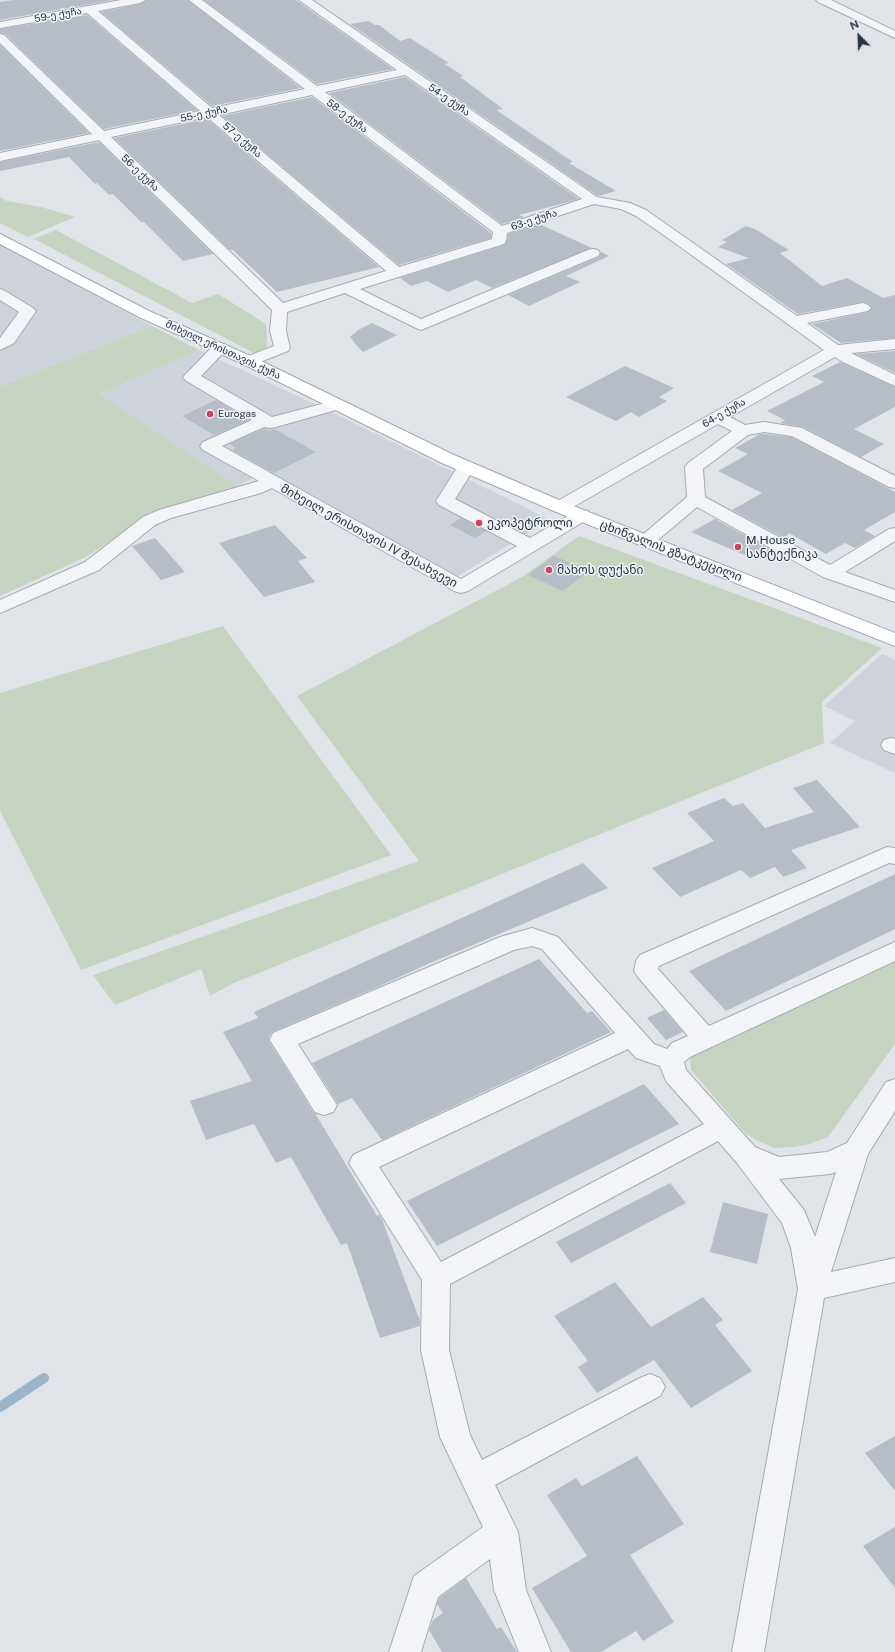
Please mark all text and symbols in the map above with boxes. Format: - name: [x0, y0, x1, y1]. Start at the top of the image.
- street label: 59-ე ქუჩა: [33, 5, 83, 25]
- north arrow: [839, 16, 879, 56]
- text: N: [848, 18, 861, 32]
- street label: 54-ე ქუჩა: [426, 81, 472, 119]
- street label: 58-ე ქუჩა: [324, 97, 370, 135]
- street label: 55-ე ქუჩა: [179, 103, 229, 125]
- street label: 57-ე ქუჩა: [220, 120, 264, 160]
- street label: 56-ე ქუჩა: [119, 152, 161, 194]
- street label: 63-ე ქუჩა: [509, 207, 559, 233]
- street label: მიხეილ ერისთავის ქუჩა: [163, 318, 283, 382]
- street label: 64-ე ქუჩა: [700, 396, 748, 430]
- place label: Eurogas: [218, 408, 256, 420]
- marker: Eurogas: [205, 409, 215, 419]
- street label: მიხეილ ერისთავის IV შესახვევი: [278, 481, 460, 591]
- place label: ეკოპეტროლი: [487, 516, 573, 530]
- street label: ცხინვალის გზატკეცილი: [598, 517, 744, 585]
- marker: ეკოპეტროლი: [474, 518, 484, 528]
- place label: M House სანტექნიკა: [746, 533, 818, 561]
- marker: M House სანტექნიკა: [733, 542, 743, 552]
- place label: მახოს დუქანი: [557, 563, 643, 577]
- marker: მახოს დუქანი: [544, 565, 554, 575]

